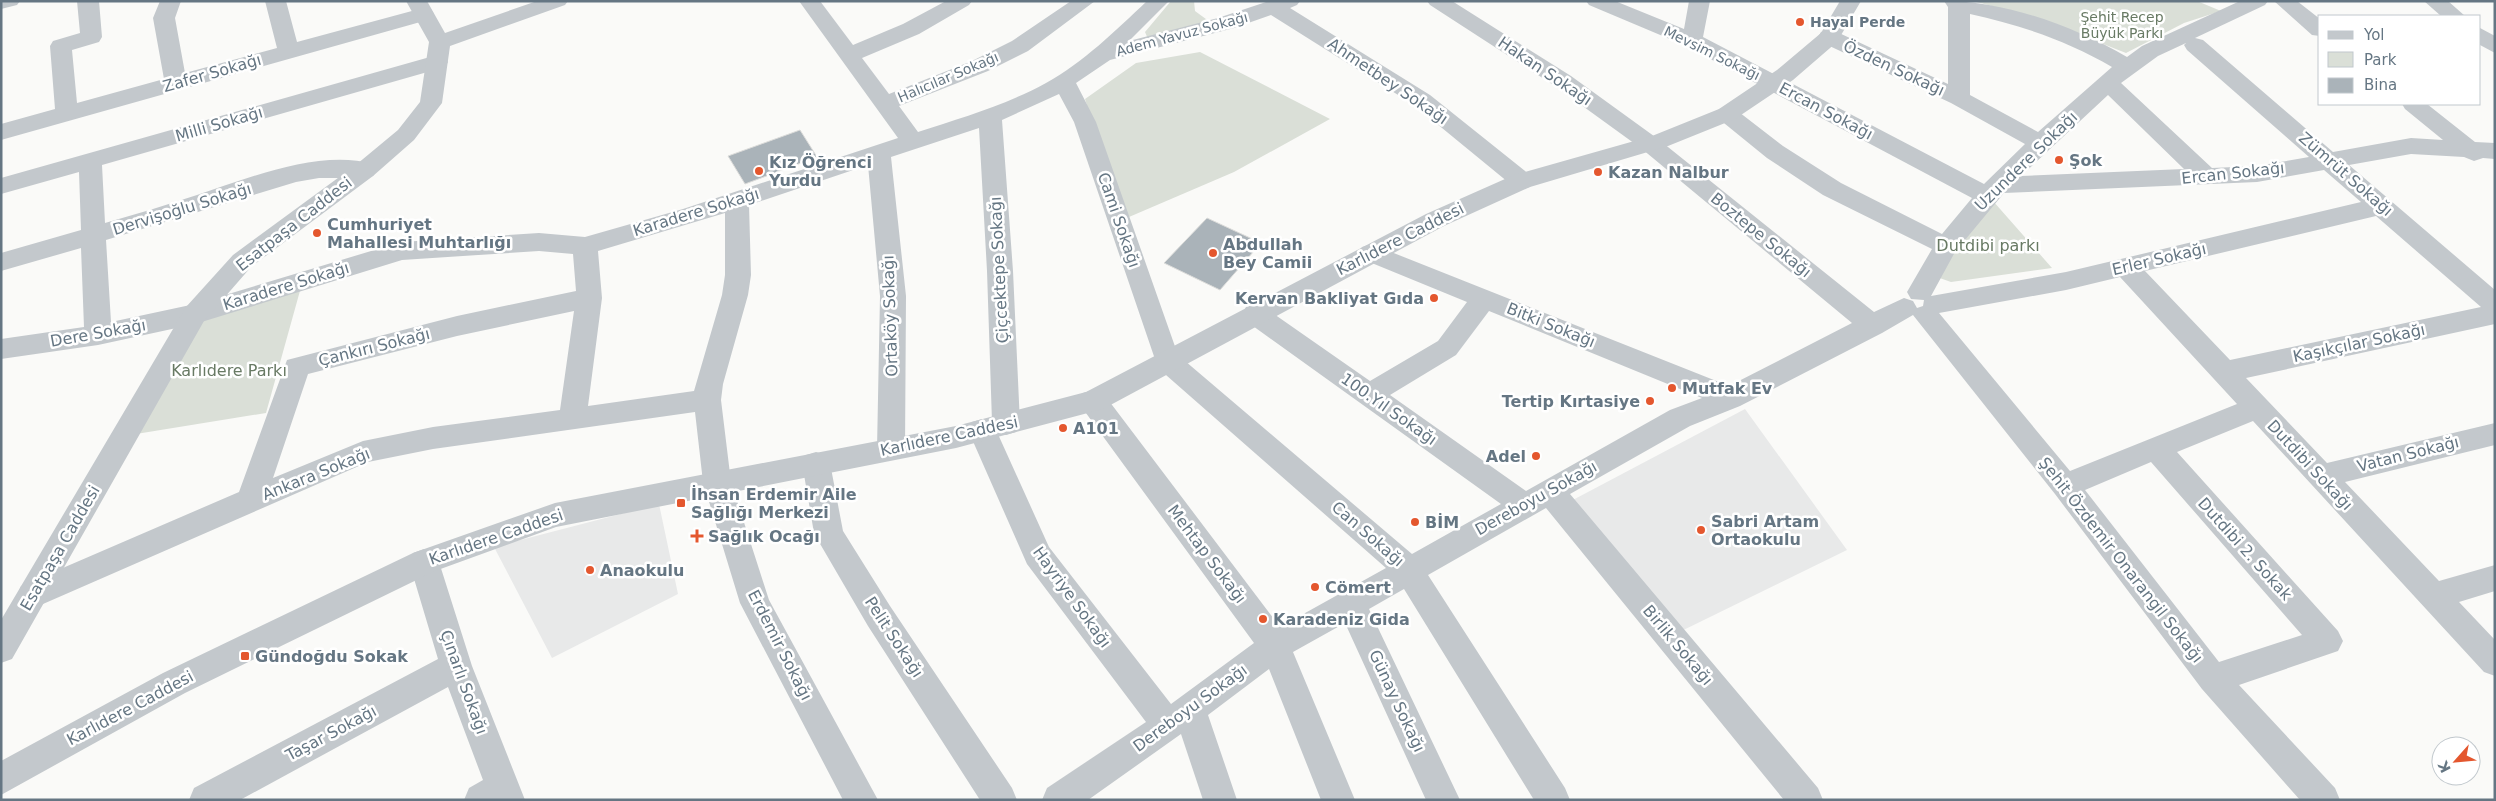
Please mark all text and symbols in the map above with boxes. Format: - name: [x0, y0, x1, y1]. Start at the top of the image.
- street label: Adem Yavuz Sokağı: [1114, 9, 1250, 59]
- park label: Şehit Recep Büyük Parkı: [2080, 9, 2164, 41]
- place label: Hayal Perde: [1810, 14, 1905, 30]
- legend: [2318, 15, 2481, 105]
- marker: Hayal Perde: [1794, 16, 1806, 28]
- street label: Mevsim Sokağı: [1661, 23, 1763, 83]
- text: Yol: [2363, 26, 2385, 44]
- street label: Hakan Sokağı: [1494, 33, 1596, 109]
- street label: Ahmetbey Sokağı: [1324, 34, 1452, 128]
- street label: Özden Sokağı: [1840, 36, 1948, 100]
- street label: Halıcılar Sokağı: [895, 49, 1001, 105]
- street label: Zafer Sokağı: [161, 50, 263, 96]
- text: Park: [2364, 51, 2397, 69]
- text: Bina: [2364, 76, 2397, 94]
- street label: Ercan Sokağı: [1776, 78, 1876, 144]
- street label: Milli Sokağı: [173, 102, 265, 146]
- street label: Uzundere Sokağı: [1971, 107, 2081, 215]
- street label: Zümrüt Sokağı: [2295, 128, 2397, 220]
- place label: Şok: [2069, 151, 2103, 170]
- place label: Kız Öğrenci Yurdu: [768, 153, 872, 190]
- marker: Şok: [2053, 154, 2065, 166]
- street label: Ercan Sokağı: [2181, 158, 2285, 188]
- place label: Kazan Nalbur: [1608, 163, 1729, 182]
- marker: Kız Öğrenci Yurdu: [753, 165, 765, 177]
- marker: Kazan Nalbur: [1592, 166, 1604, 178]
- street label: Cami Sokağı: [1094, 170, 1144, 270]
- street label: Esatpaşa Caddesi: [232, 173, 356, 275]
- street label: Dervişoğlu Sokağı: [110, 179, 254, 239]
- street label: Karadere Sokağı: [631, 184, 761, 240]
- street label: Boztepe Sokağı: [1707, 189, 1815, 281]
- street label: Çiçcektepe Sokağı: [986, 196, 1012, 344]
- street label: Karlıdere Caddesi: [1333, 199, 1467, 279]
- place label: Cumhuriyet Mahallesi Muhtarlığı: [327, 215, 511, 252]
- marker: Cumhuriyet Mahallesi Muhtarlığı: [311, 227, 323, 239]
- place label: Abdullah Bey Camii: [1223, 235, 1312, 272]
- park label: Dutdibi parkı: [1936, 236, 2040, 255]
- street label: Erler Sokağı: [2110, 239, 2208, 279]
- marker: Abdullah Bey Camii: [1207, 247, 1219, 259]
- street label: Ortaköy Sokağı: [878, 255, 902, 377]
- street label: Karadere Sokağı: [221, 258, 351, 314]
- place label: Kervan Bakliyat Gıda: [1235, 289, 1424, 308]
- marker: Kervan Bakliyat Gıda: [1428, 292, 1440, 304]
- street label: Bitki Sokağı: [1504, 299, 1598, 351]
- street label: Dere Sokağı: [49, 315, 147, 351]
- street label: Kaşıkçılar Sokağı: [2291, 320, 2427, 366]
- street label: Çankırı Sokağı: [316, 324, 432, 370]
- park label: Karlıdere Parkı: [171, 361, 287, 380]
- street label: 100.Yıl Sokağı: [1337, 369, 1441, 449]
- place label: Mutfak Ev: [1682, 379, 1773, 398]
- marker: Mutfak Ev: [1666, 382, 1678, 394]
- place label: Tertip Kırtasiye: [1502, 392, 1640, 411]
- marker: Tertip Kırtasiye: [1644, 395, 1656, 407]
- street label: Karlıdere Caddesi: [878, 412, 1020, 460]
- street label: Dutdibi Sokağı: [2263, 416, 2357, 514]
- place label: A101: [1073, 419, 1119, 438]
- marker: A101: [1057, 422, 1069, 434]
- street label: Vatan Sokağı: [2355, 432, 2461, 476]
- street label: Ankara Sokağı: [259, 444, 373, 504]
- place label: Adel: [1486, 447, 1526, 466]
- marker: Adel: [1530, 450, 1542, 462]
- street label: Şehit Özdemir Onarangil Sokağı: [2035, 454, 2207, 666]
- street label: Dereboyu Sokağı: [1472, 457, 1600, 539]
- street label: Esatpaşa Caddesi: [16, 482, 104, 614]
- place label: İhsan Erdemir Aile Sağlığı Merkezi: [691, 485, 857, 522]
- street label: Dutdibi 2. Sokak: [2194, 494, 2297, 605]
- marker: İhsan Erdemir Aile Sağlığı Merkezi: [675, 497, 687, 509]
- street label: Can Sokağı: [1328, 497, 1408, 571]
- street label: Mehtap Sokağı: [1164, 501, 1250, 607]
- street label: Karlıdere Caddesi: [426, 505, 566, 569]
- place label: Sabri Artam Ortaokulu: [1711, 512, 1819, 549]
- place label: BİM: [1425, 513, 1459, 532]
- marker: BİM: [1409, 516, 1421, 528]
- marker: Sabri Artam Ortaokulu: [1695, 524, 1707, 536]
- place label: Sağlık Ocağı: [708, 527, 820, 546]
- marker: Sağlık Ocağı: [690, 529, 704, 543]
- street label: Hayriye Sokağı: [1029, 543, 1115, 651]
- place label: Anaokulu: [600, 561, 684, 580]
- marker: Anaokulu: [584, 564, 596, 576]
- place label: Cömert: [1325, 578, 1391, 597]
- marker: Cömert: [1309, 581, 1321, 593]
- street label: Erdemir Sokağı: [744, 587, 816, 703]
- street label: Pelit Sokağı: [861, 593, 927, 681]
- street label: Birlik Sokağı: [1639, 601, 1717, 689]
- place label: Karadeniz Gida: [1273, 610, 1410, 629]
- marker: Karadeniz Gida: [1257, 613, 1269, 625]
- street label: Çınarlı Sokağı: [436, 627, 492, 737]
- place label: Gündoğdu Sokak: [255, 647, 408, 666]
- street label: Günay Sokağı: [1365, 647, 1429, 755]
- marker: Gündoğdu Sokak: [239, 650, 251, 662]
- street label: Dereboyu Sokağı: [1129, 660, 1251, 756]
- street label: Karlıdere Caddesi: [63, 667, 197, 749]
- street label: Taşar Sokağı: [281, 701, 380, 765]
- north arrow: [2431, 736, 2481, 786]
- text: K: [2434, 757, 2454, 775]

